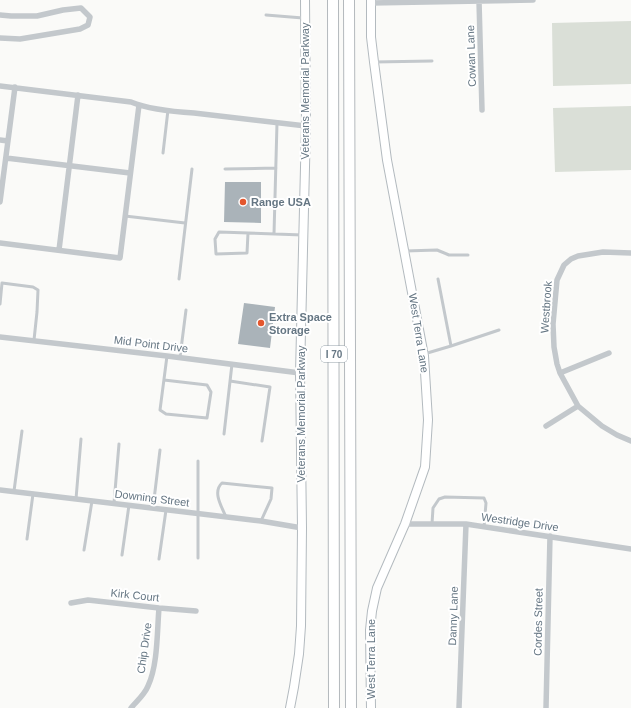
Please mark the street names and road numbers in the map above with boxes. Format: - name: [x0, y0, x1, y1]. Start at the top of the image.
- street label: Veterans Memorial Parkway: [299, 22, 311, 159]
- street label: Cowan Lane: [464, 25, 478, 87]
- street label: Westbrook: [538, 280, 554, 334]
- street label: West Terra Lane: [407, 292, 431, 374]
- street label: Mid Point Drive: [113, 334, 189, 354]
- street label: Veterans Memorial Parkway: [295, 345, 307, 482]
- road number: I 70: [321, 346, 347, 362]
- street label: Downing Street: [114, 487, 190, 509]
- street label: Westridge Drive: [481, 511, 559, 533]
- street label: Kirk Court: [110, 586, 160, 604]
- street label: Danny Lane: [446, 586, 460, 646]
- street label: Cordes Street: [531, 588, 545, 656]
- street label: West Terra Lane: [365, 619, 377, 699]
- street label: Chip Drive: [134, 622, 154, 674]

